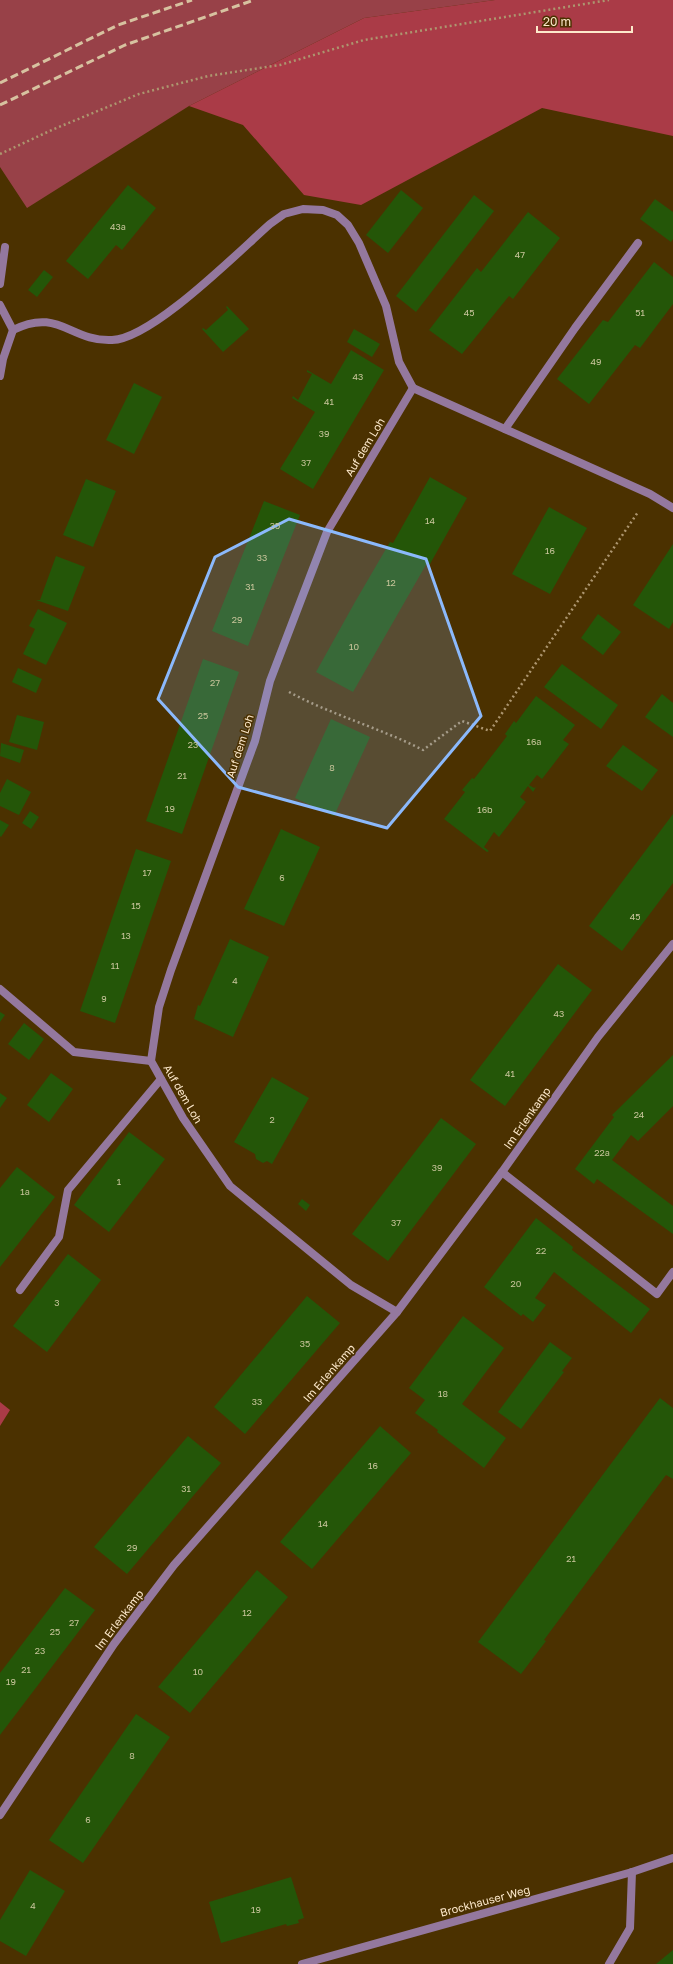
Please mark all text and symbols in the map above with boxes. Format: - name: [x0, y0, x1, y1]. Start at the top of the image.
- scale bar: [537, 8, 632, 34]
- text: 20 m: [543, 14, 571, 29]
- house number: 43a: [110, 221, 126, 232]
- house number: 47: [515, 249, 525, 260]
- house number: 45: [464, 307, 474, 318]
- house number: 51: [635, 307, 645, 318]
- house number: 49: [591, 356, 601, 367]
- house number: 43: [353, 371, 363, 382]
- house number: 41: [324, 396, 335, 407]
- street label: Auf dem Loh: [342, 415, 387, 478]
- house number: 39: [319, 428, 329, 439]
- house number: 37: [301, 457, 311, 468]
- house number: 14: [425, 515, 435, 526]
- house number: 35: [270, 520, 280, 531]
- house number: 16: [545, 545, 555, 556]
- house number: 33: [257, 552, 267, 563]
- house number: 12: [386, 577, 396, 588]
- house number: 31: [245, 581, 255, 592]
- house number: 29: [232, 614, 242, 625]
- house number: 10: [349, 641, 359, 652]
- house number: 27: [210, 677, 220, 688]
- house number: 25: [198, 710, 208, 721]
- street label: Auf dem Loh: [223, 713, 256, 779]
- house number: 16a: [527, 736, 541, 747]
- house number: 23: [188, 739, 198, 750]
- house number: 8: [329, 762, 335, 773]
- house number: 21: [177, 770, 187, 781]
- house number: 19: [165, 803, 175, 814]
- house number: 16b: [477, 804, 493, 815]
- house number: 17: [142, 867, 152, 878]
- house number: 6: [279, 872, 285, 883]
- house number: 15: [131, 900, 141, 911]
- house number: 45: [630, 911, 640, 922]
- house number: 13: [121, 930, 131, 941]
- house number: 11: [111, 960, 120, 971]
- house number: 4: [232, 975, 238, 986]
- house number: 9: [101, 993, 107, 1004]
- house number: 43: [554, 1008, 564, 1019]
- street label: Auf dem Loh: [161, 1062, 205, 1125]
- house number: 41: [505, 1068, 516, 1079]
- street label: Im Erlenkamp: [501, 1084, 553, 1151]
- house number: 24: [634, 1109, 645, 1120]
- house number: 2: [269, 1114, 275, 1125]
- house number: 22a: [594, 1147, 610, 1158]
- house number: 39: [432, 1162, 442, 1173]
- house number: 1: [117, 1176, 122, 1187]
- house number: 1a: [20, 1186, 30, 1197]
- house number: 37: [391, 1217, 401, 1228]
- house number: 22: [536, 1245, 546, 1256]
- house number: 20: [511, 1278, 522, 1289]
- house number: 3: [54, 1297, 60, 1308]
- house number: 35: [300, 1338, 310, 1349]
- street label: Im Erlenkamp: [300, 1341, 357, 1404]
- house number: 18: [438, 1388, 448, 1399]
- house number: 33: [252, 1396, 262, 1407]
- house number: 16: [368, 1460, 378, 1471]
- house number: 31: [181, 1483, 191, 1494]
- house number: 14: [318, 1518, 328, 1529]
- house number: 29: [127, 1542, 137, 1553]
- house number: 21: [566, 1553, 576, 1564]
- street label: Im Erlenkamp: [92, 1587, 146, 1652]
- house number: 12: [242, 1607, 252, 1618]
- house number: 27: [69, 1617, 79, 1628]
- house number: 25: [50, 1626, 60, 1637]
- house number: 23: [35, 1645, 45, 1656]
- house number: 21: [21, 1664, 31, 1675]
- house number: 10: [193, 1666, 203, 1677]
- house number: 19: [6, 1676, 16, 1687]
- house number: 8: [129, 1750, 135, 1761]
- house number: 6: [85, 1814, 91, 1825]
- street label: Brockhauser Weg: [439, 1882, 531, 1919]
- house number: 4: [30, 1900, 36, 1911]
- house number: 19: [251, 1904, 261, 1915]

